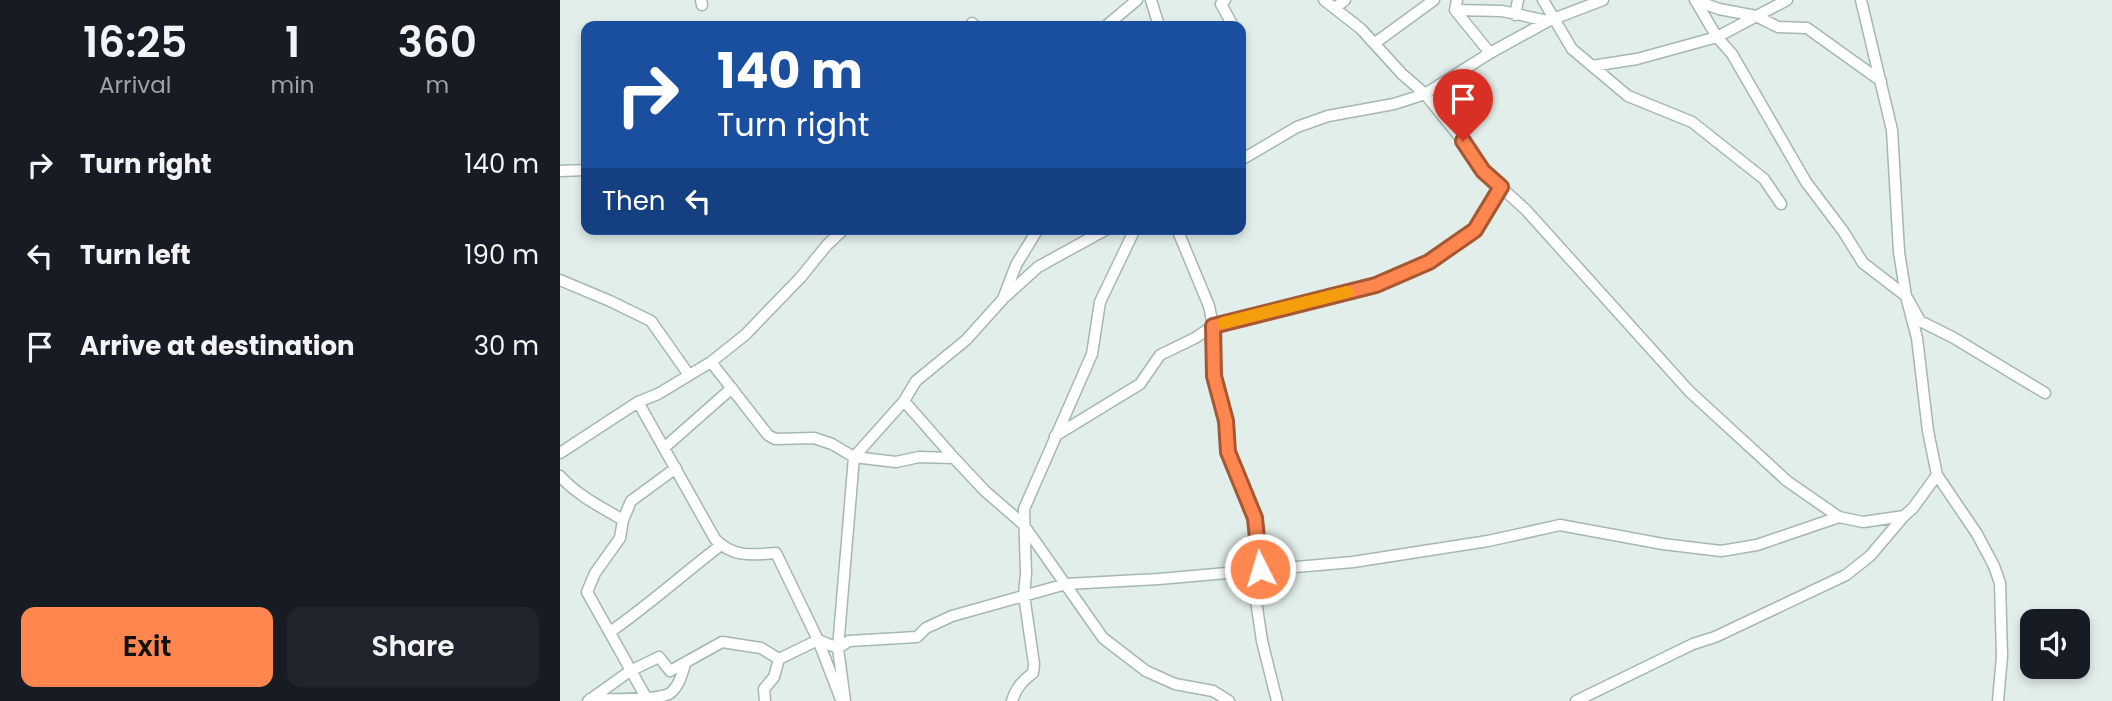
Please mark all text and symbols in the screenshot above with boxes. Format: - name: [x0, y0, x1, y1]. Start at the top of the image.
- text: 16:25: [83, 13, 187, 72]
- text: 1: [285, 13, 300, 72]
- text: 360: [398, 13, 477, 72]
- text: 140 m: [717, 37, 863, 105]
- icon: right: [602, 49, 693, 140]
- text: Arrival: [99, 69, 171, 101]
- text: min: [271, 69, 315, 101]
- text: m: [425, 69, 449, 101]
- pin: [1433, 69, 1493, 141]
- icon: arrive: [1444, 80, 1482, 118]
- text: Turn right: [717, 102, 869, 147]
- icon: right: [21, 146, 59, 184]
- text: Turn right: [80, 146, 212, 182]
- text: 140 m: [464, 146, 539, 182]
- icon: left: [679, 182, 717, 220]
- text: Then: [602, 183, 665, 219]
- icon: left: [21, 237, 59, 275]
- text: Turn left: [80, 237, 191, 273]
- text: 190 m: [464, 237, 539, 273]
- icon: arrive: [21, 328, 59, 366]
- text: Arrive at destination: [80, 328, 355, 364]
- text: 30 m: [474, 328, 539, 364]
- position arrow: [1223, 532, 1297, 606]
- button: Exit: [21, 607, 273, 687]
- button: Share: [287, 607, 539, 687]
- map controls: [2020, 609, 2090, 679]
- button: sound: [2020, 609, 2090, 679]

